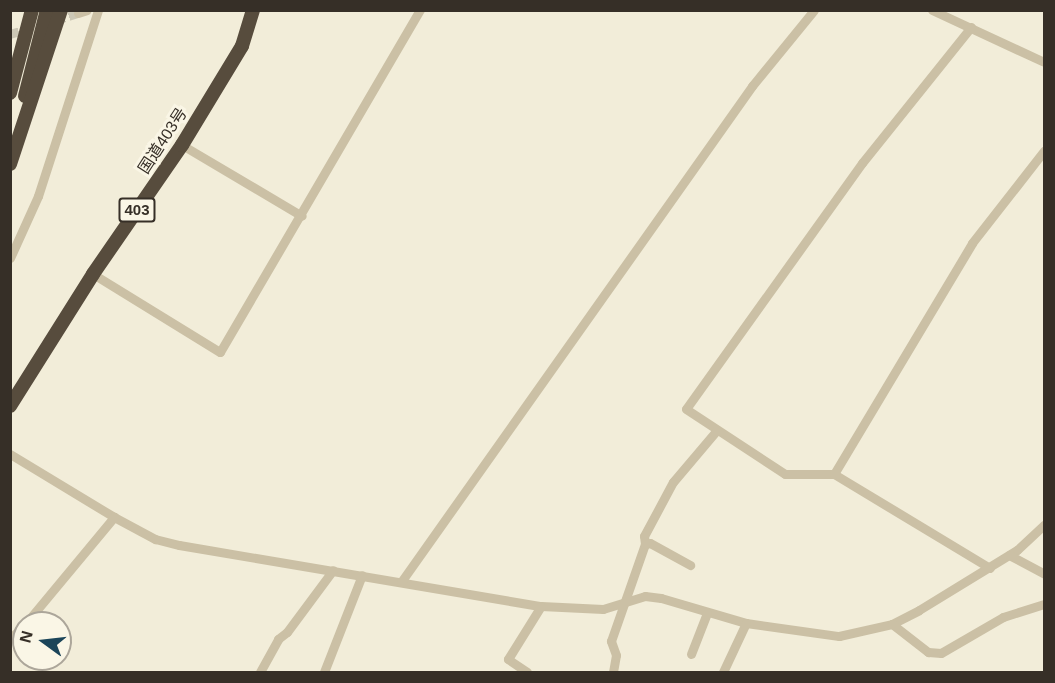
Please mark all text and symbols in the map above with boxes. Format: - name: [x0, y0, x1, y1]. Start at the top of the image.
- street label: 国道403号: [135, 104, 191, 178]
- road number: 403: [118, 198, 156, 222]
- north arrow: [12, 611, 72, 671]
- text: N: [16, 629, 36, 645]

